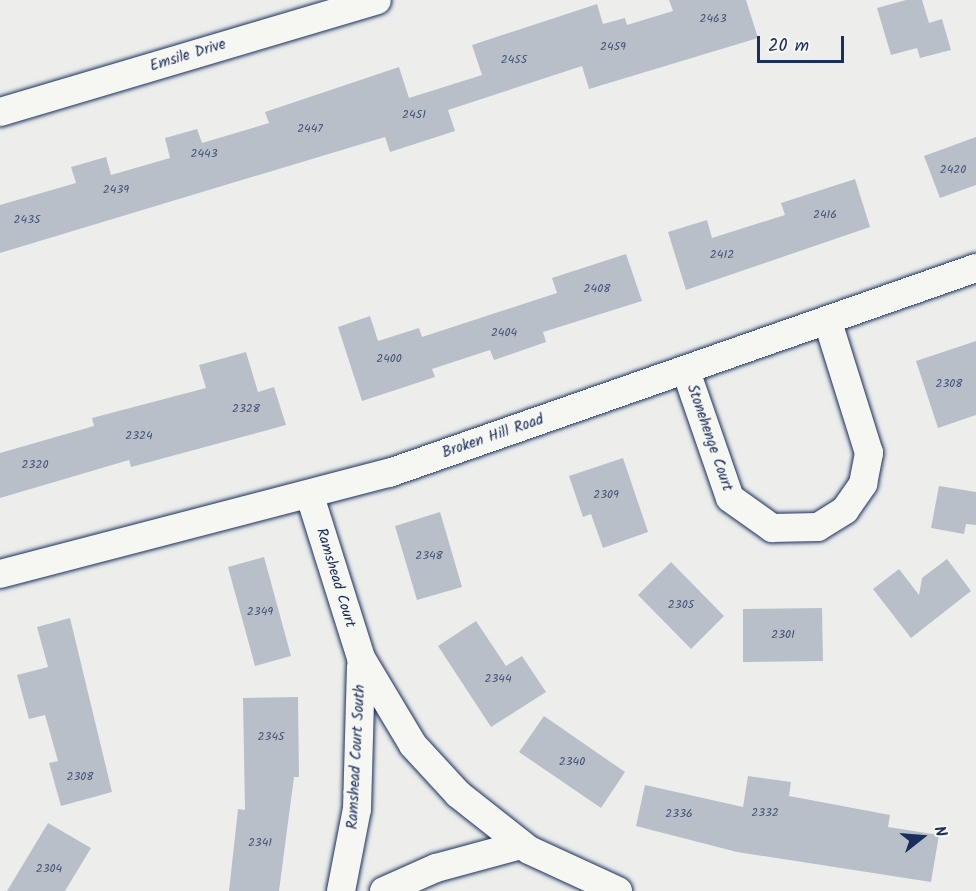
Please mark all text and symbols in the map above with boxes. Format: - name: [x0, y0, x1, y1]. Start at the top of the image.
- house number: 2463: [699, 12, 727, 26]
- scale bar: [760, 24, 847, 62]
- text: 20 m: [768, 32, 809, 61]
- street label: Emsile Drive: [148, 36, 228, 76]
- house number: 2459: [600, 40, 626, 54]
- house number: 2455: [501, 53, 527, 67]
- house number: 2451: [402, 108, 426, 122]
- house number: 2447: [297, 122, 323, 136]
- house number: 2443: [190, 147, 218, 161]
- house number: 2420: [940, 163, 966, 177]
- house number: 2439: [103, 183, 129, 197]
- house number: 2416: [813, 208, 837, 222]
- house number: 2435: [14, 213, 40, 227]
- house number: 2412: [710, 248, 734, 262]
- house number: 2408: [584, 282, 610, 296]
- house number: 2404: [491, 326, 517, 340]
- house number: 2400: [376, 352, 402, 366]
- house number: 2308: [935, 377, 963, 391]
- street label: Stonehenge Court: [682, 382, 736, 494]
- house number: 2328: [232, 402, 260, 416]
- street label: Broken Hill Road: [440, 411, 546, 463]
- house number: 2324: [125, 429, 153, 443]
- house number: 2320: [22, 458, 48, 472]
- house number: 2309: [593, 488, 619, 502]
- street label: Ramshead Court: [311, 526, 359, 630]
- house number: 2348: [415, 549, 443, 563]
- house number: 2305: [668, 598, 694, 612]
- house number: 2349: [247, 605, 273, 619]
- house number: 2301: [771, 628, 795, 642]
- house number: 2344: [484, 672, 512, 686]
- street label: Ramshead Court South: [344, 684, 370, 830]
- house number: 2345: [258, 730, 284, 744]
- house number: 2340: [559, 755, 585, 769]
- house number: 2308: [66, 770, 94, 784]
- house number: 2332: [751, 806, 779, 820]
- house number: 2336: [665, 807, 693, 821]
- north arrow: [892, 807, 952, 867]
- text: N: [926, 823, 953, 840]
- house number: 2341: [248, 836, 272, 850]
- house number: 2304: [36, 862, 62, 876]

